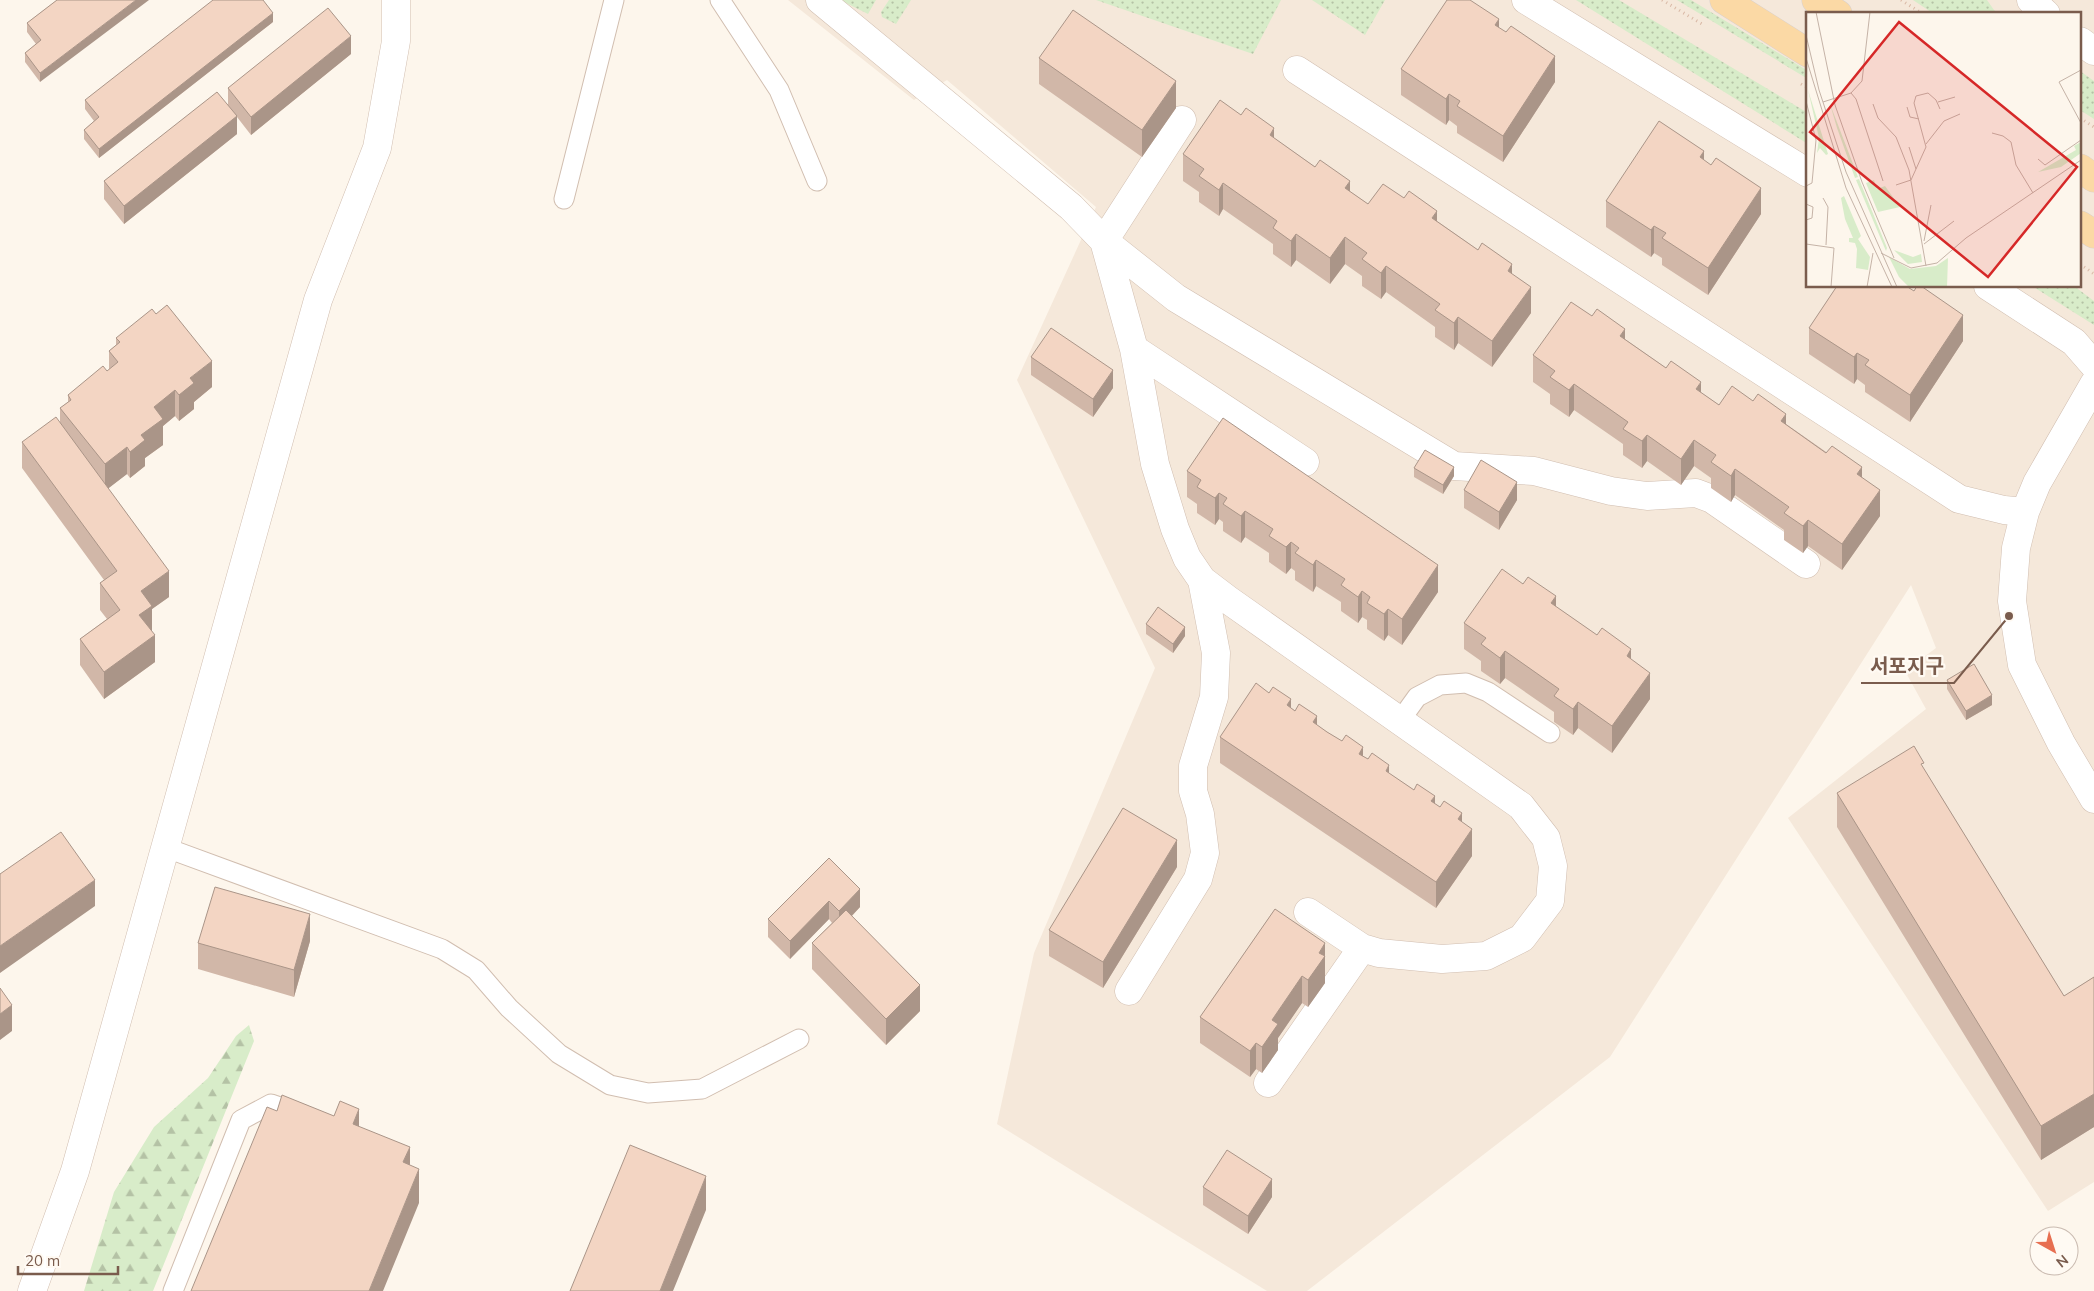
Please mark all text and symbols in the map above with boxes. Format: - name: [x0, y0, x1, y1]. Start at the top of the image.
- inset map: [1806, 12, 2082, 288]
- callout: 서포지구: [1861, 648, 1954, 683]
- text: 서포지구: [1870, 653, 1944, 678]
- north arrow: [2029, 1226, 2079, 1276]
- scale bar: [18, 1244, 118, 1276]
- text: 20 m: [25, 1251, 60, 1270]
- text: N: [2052, 1251, 2072, 1271]

